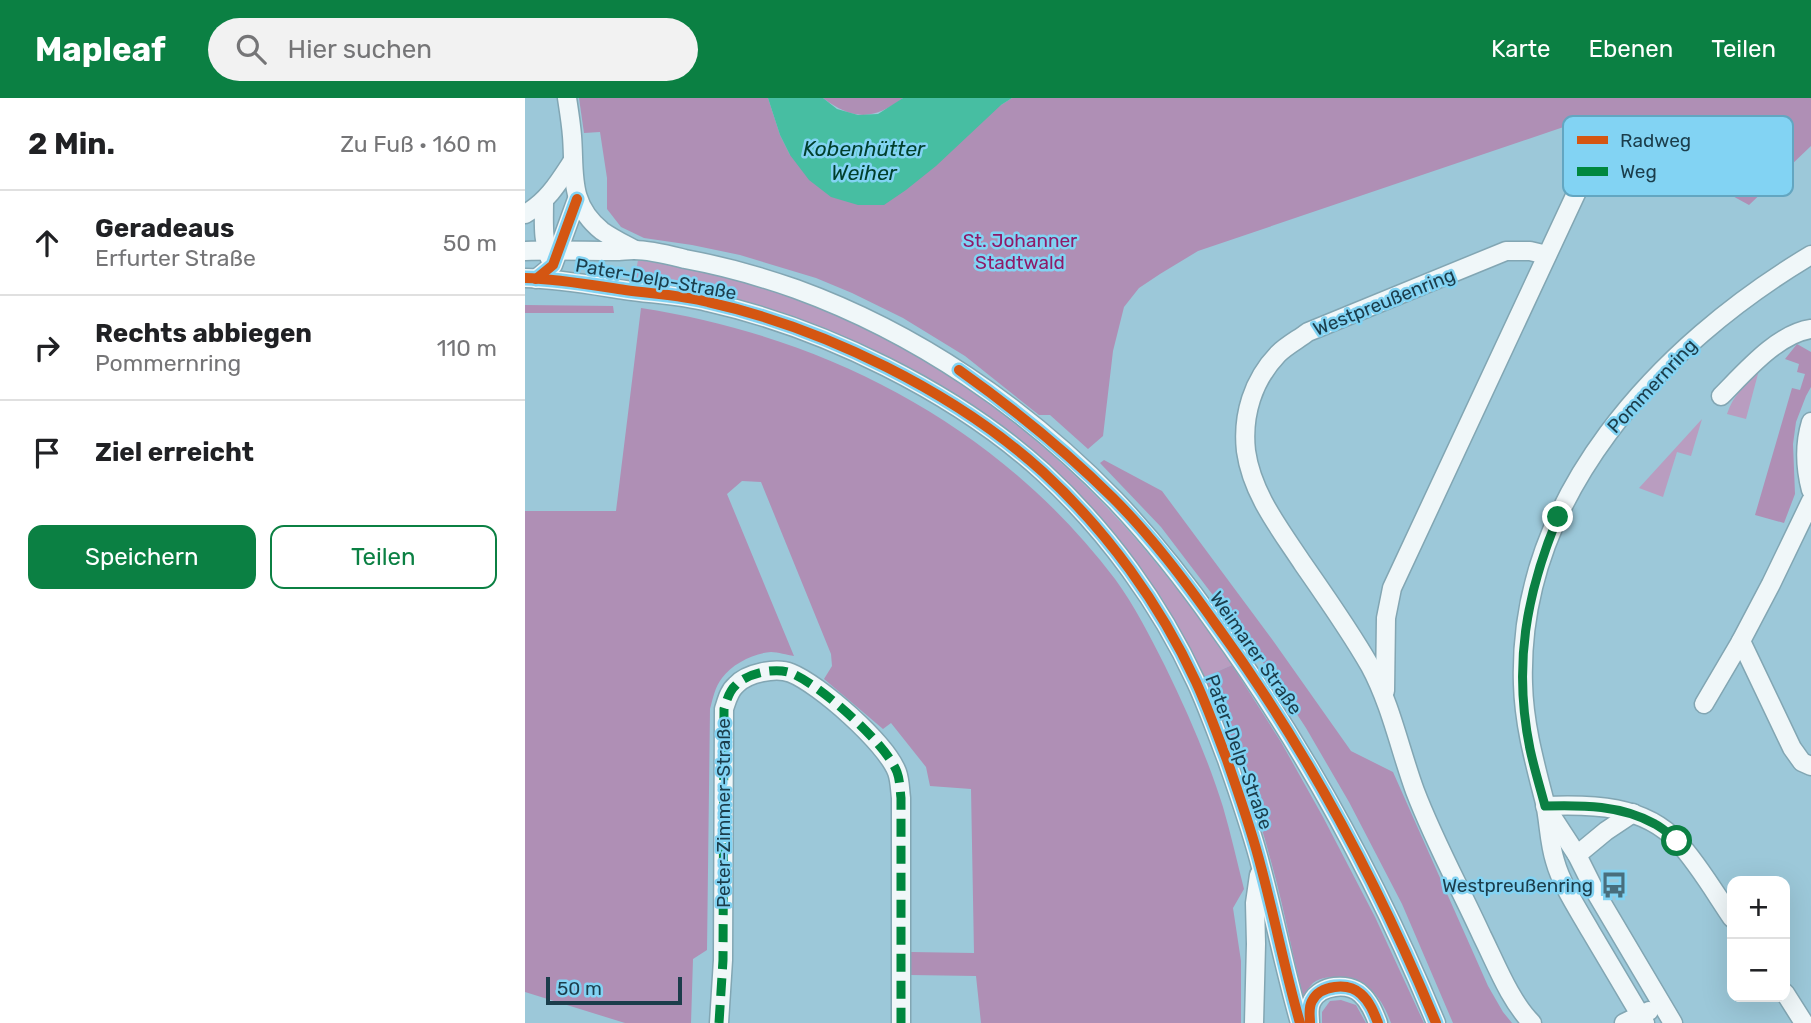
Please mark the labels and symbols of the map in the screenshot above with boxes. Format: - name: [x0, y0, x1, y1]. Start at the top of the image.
- legend: [1563, 116, 1793, 196]
- text: Radweg: [1620, 129, 1691, 152]
- water label: Kobenhütter Weiher: [803, 136, 926, 185]
- text: Weg: [1620, 160, 1657, 183]
- park label: St. Johanner Stadtwald: [963, 229, 1078, 274]
- street label: Pater-Delp-Straße: [574, 254, 738, 304]
- street label: Westpreußenring: [1310, 263, 1458, 341]
- street label: Pommernring: [1602, 334, 1702, 438]
- route end: [1542, 501, 1573, 532]
- street label: Weimarer Straße: [1205, 587, 1307, 719]
- street label: Pater-Delp-Straße: [1200, 671, 1278, 833]
- street label: Peter-Zimmer-Straße: [712, 718, 735, 908]
- route start: [1661, 825, 1692, 856]
- bus stop icon: Westpreußenring: [1599, 870, 1629, 900]
- place label: Westpreußenring: [1442, 874, 1593, 897]
- scale bar: [546, 974, 683, 1006]

